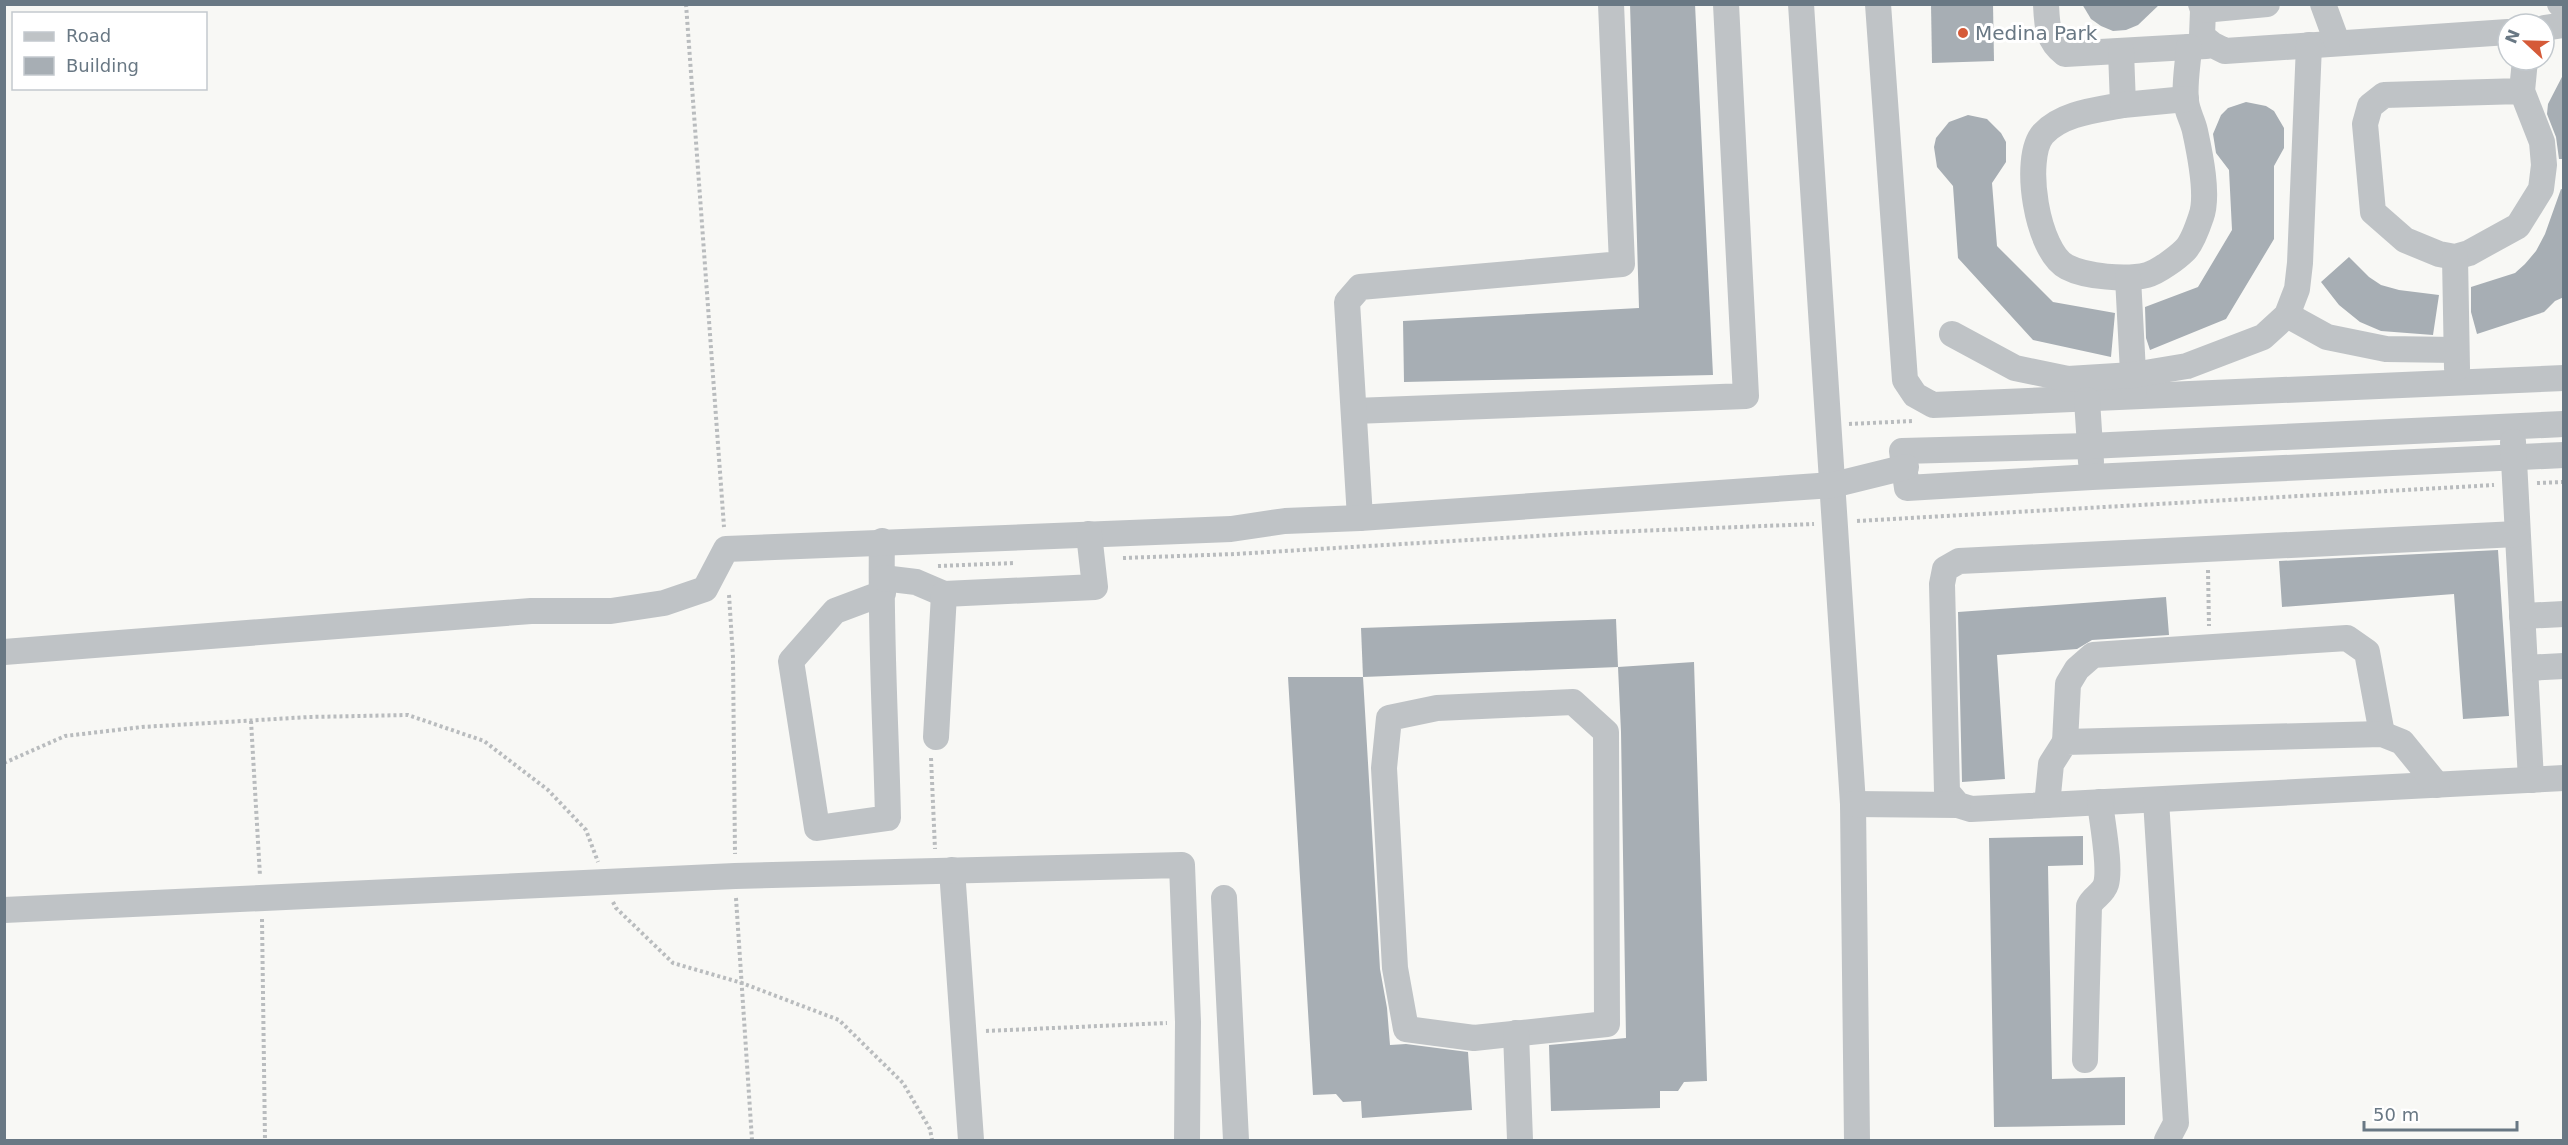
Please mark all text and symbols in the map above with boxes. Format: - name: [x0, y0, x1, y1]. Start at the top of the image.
- legend: [12, 12, 207, 90]
- north arrow: [2496, 12, 2556, 72]
- place label: Medina Park: [1975, 21, 2098, 45]
- text: Road: [66, 25, 111, 46]
- marker: Medina Park: [1956, 26, 1970, 40]
- text: N: [2501, 27, 2524, 46]
- text: Building: [66, 55, 139, 76]
- scale bar: [2364, 1094, 2517, 1132]
- text: 50 m: [2373, 1104, 2419, 1125]

